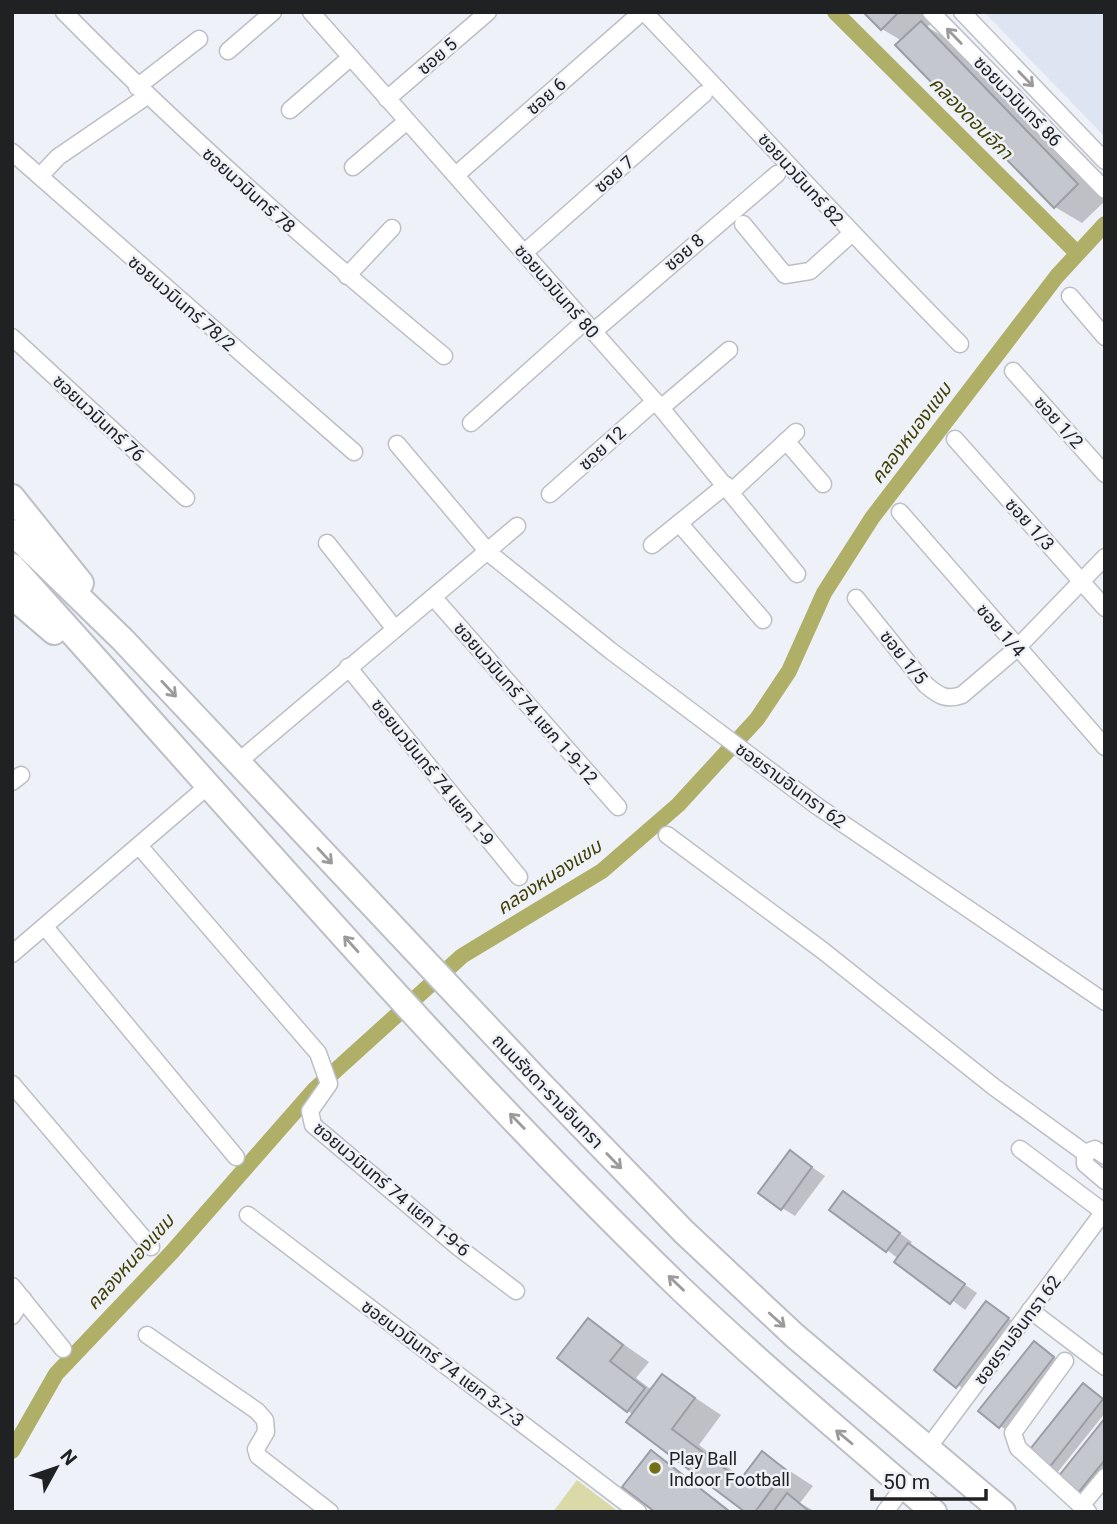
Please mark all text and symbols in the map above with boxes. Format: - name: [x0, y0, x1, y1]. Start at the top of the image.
- one-way arrow: [946, 28, 963, 45]
- street label: ซอย 5: [413, 33, 461, 79]
- street label: ซอยนวมินทร์ 86: [970, 51, 1066, 151]
- one-way arrow: [1018, 70, 1035, 87]
- water label: คลองดอนอีกา: [925, 72, 1018, 165]
- street label: ซอย 6: [522, 73, 570, 119]
- street label: ซอยนวมินทร์ 82: [754, 128, 848, 230]
- street label: ซอยนวมินทร์ 78: [198, 143, 300, 237]
- street label: ซอย 7: [590, 151, 638, 197]
- street label: ซอย 8: [660, 229, 708, 275]
- street label: ซอยนวมินทร์ 80: [511, 240, 603, 342]
- street label: ซอยนวมินทร์ 78/2: [124, 251, 240, 355]
- street label: ซอยนวมินทร์ 76: [49, 370, 149, 466]
- water label: คลองหนองแขม: [866, 377, 957, 488]
- street label: ซอย 1/2: [1030, 392, 1088, 452]
- street label: ซอย 12: [574, 422, 630, 474]
- street label: ซอย 1/3: [1001, 494, 1059, 554]
- street label: ซอย 1/4: [972, 599, 1030, 661]
- street label: ซอยนวมินทร์ 74 แยก 1-9-12: [450, 618, 602, 788]
- street label: ซอย 1/5: [876, 626, 932, 688]
- one-way arrow: [161, 681, 178, 698]
- street label: ซอยนวมินทร์ 74 แยก 1-9: [367, 694, 499, 850]
- street label: ซอยรามอินทรา 62: [732, 738, 850, 832]
- water label: คลองหนองแขม: [492, 834, 607, 919]
- one-way arrow: [316, 847, 333, 864]
- one-way arrow: [343, 935, 359, 953]
- street label: ถนนรัชดา-รามอินทรา: [488, 1030, 608, 1152]
- one-way arrow: [508, 1113, 525, 1130]
- street label: ซอยนวมินทร์ 74 แยก 1-9-6: [309, 1117, 475, 1261]
- one-way arrow: [606, 1152, 623, 1169]
- water label: คลองหนองแขม: [81, 1209, 180, 1314]
- street label: ซอยรามอินทรา 62: [969, 1271, 1065, 1389]
- one-way arrow: [668, 1275, 685, 1292]
- street label: ซอยนวมินทร์ 74 แยก 3-7-3: [358, 1295, 528, 1431]
- one-way arrow: [768, 1312, 786, 1328]
- one-way arrow: [835, 1429, 853, 1445]
- north arrow: [21, 1433, 91, 1503]
- text: N: [56, 1445, 82, 1470]
- place label: Play Ball Indoor Football: [669, 1448, 790, 1490]
- scale bar: [872, 1458, 986, 1502]
- marker: Play Ball Indoor Football: [647, 1460, 663, 1476]
- text: 50 m: [883, 1470, 930, 1494]

